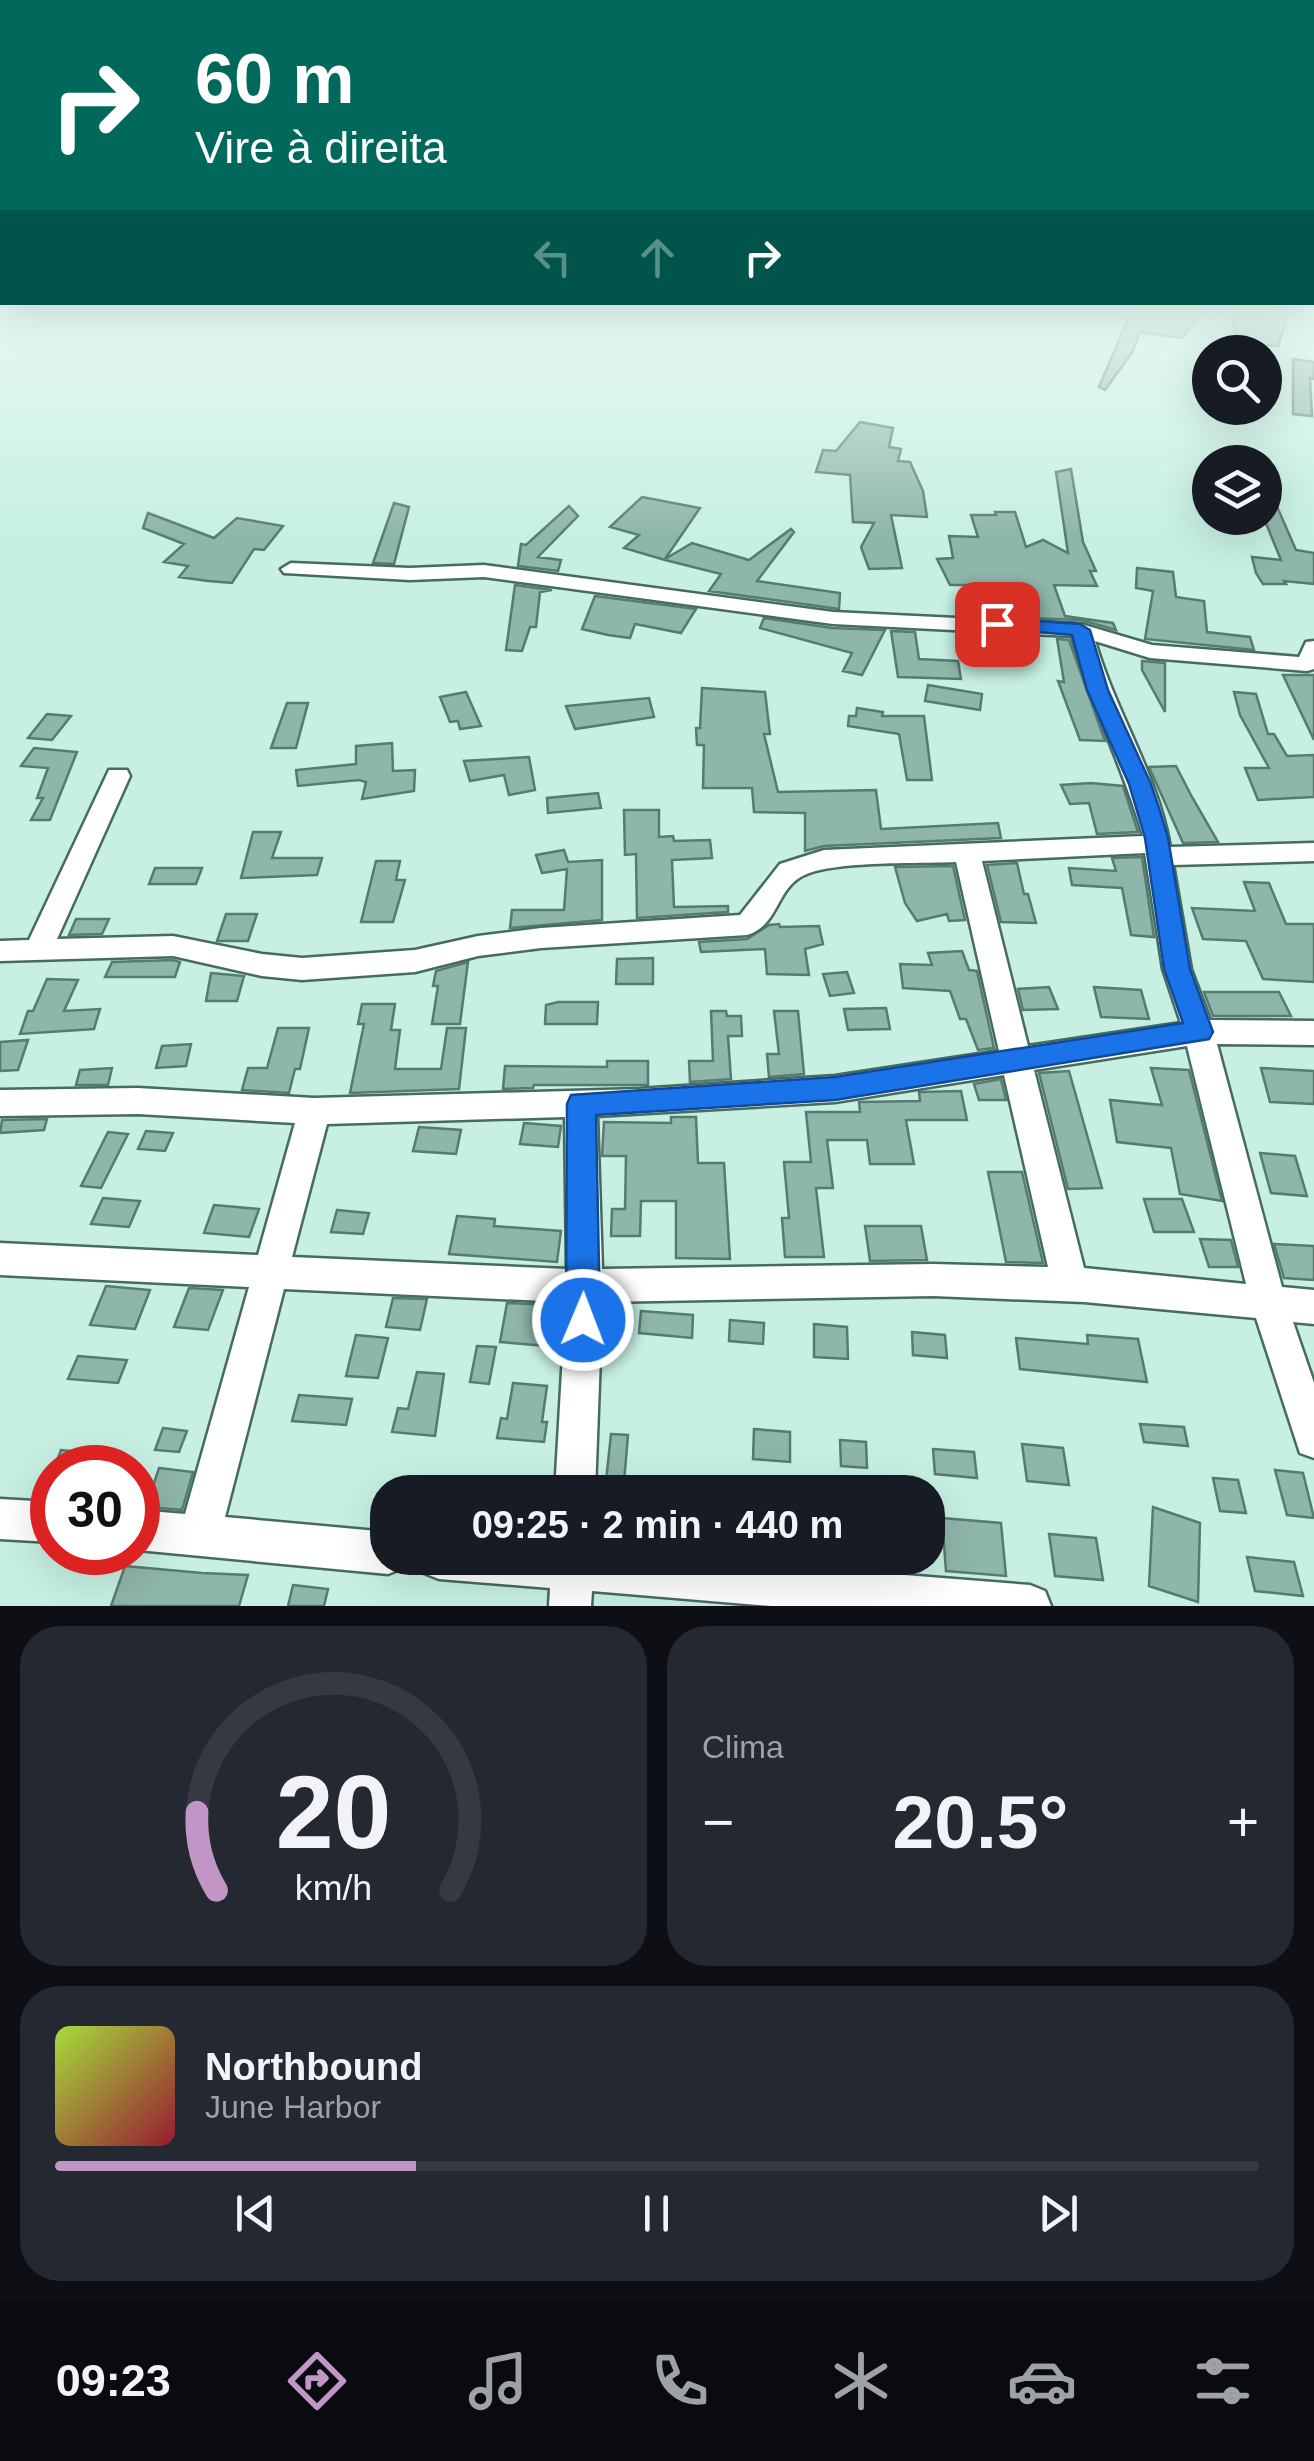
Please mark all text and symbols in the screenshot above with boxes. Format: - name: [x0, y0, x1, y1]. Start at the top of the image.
- icon: right: [30, 40, 160, 170]
- text: 60 m: [195, 40, 355, 118]
- text: Vire à direita: [195, 122, 447, 173]
- icon: left: [525, 230, 580, 285]
- icon: ahead: [630, 230, 685, 285]
- icon: right: [735, 230, 790, 285]
- map controls: [1192, 335, 1282, 535]
- button: search: [1192, 335, 1282, 425]
- button: layers: [1192, 445, 1282, 535]
- pin: [955, 582, 1040, 667]
- icon: arrive: [970, 597, 1025, 652]
- position arrow: [531, 1268, 635, 1372]
- speed limit sign: 30: [30, 1445, 160, 1575]
- text: 09:25 · 2 min · 440 m: [472, 1504, 843, 1546]
- text: Clima: [702, 1729, 784, 1765]
- text: 20: [276, 1754, 391, 1870]
- text: 20.5°: [893, 1780, 1068, 1864]
- text: −: [702, 1791, 734, 1853]
- text: +: [1227, 1791, 1259, 1853]
- text: km/h: [295, 1868, 372, 1908]
- text: Northbound: [205, 2046, 422, 2088]
- text: June Harbor: [205, 2089, 381, 2125]
- icon: previous: [228, 2186, 283, 2241]
- icon: pause: [629, 2186, 684, 2241]
- icon: next: [1031, 2186, 1086, 2241]
- icon: directions: [282, 2346, 352, 2416]
- icon: music: [463, 2346, 533, 2416]
- icon: phone: [645, 2346, 715, 2416]
- icon: climate: [826, 2346, 896, 2416]
- icon: car: [1007, 2346, 1077, 2416]
- icon: filters: [1188, 2346, 1258, 2416]
- text: 09:23: [56, 2355, 171, 2406]

